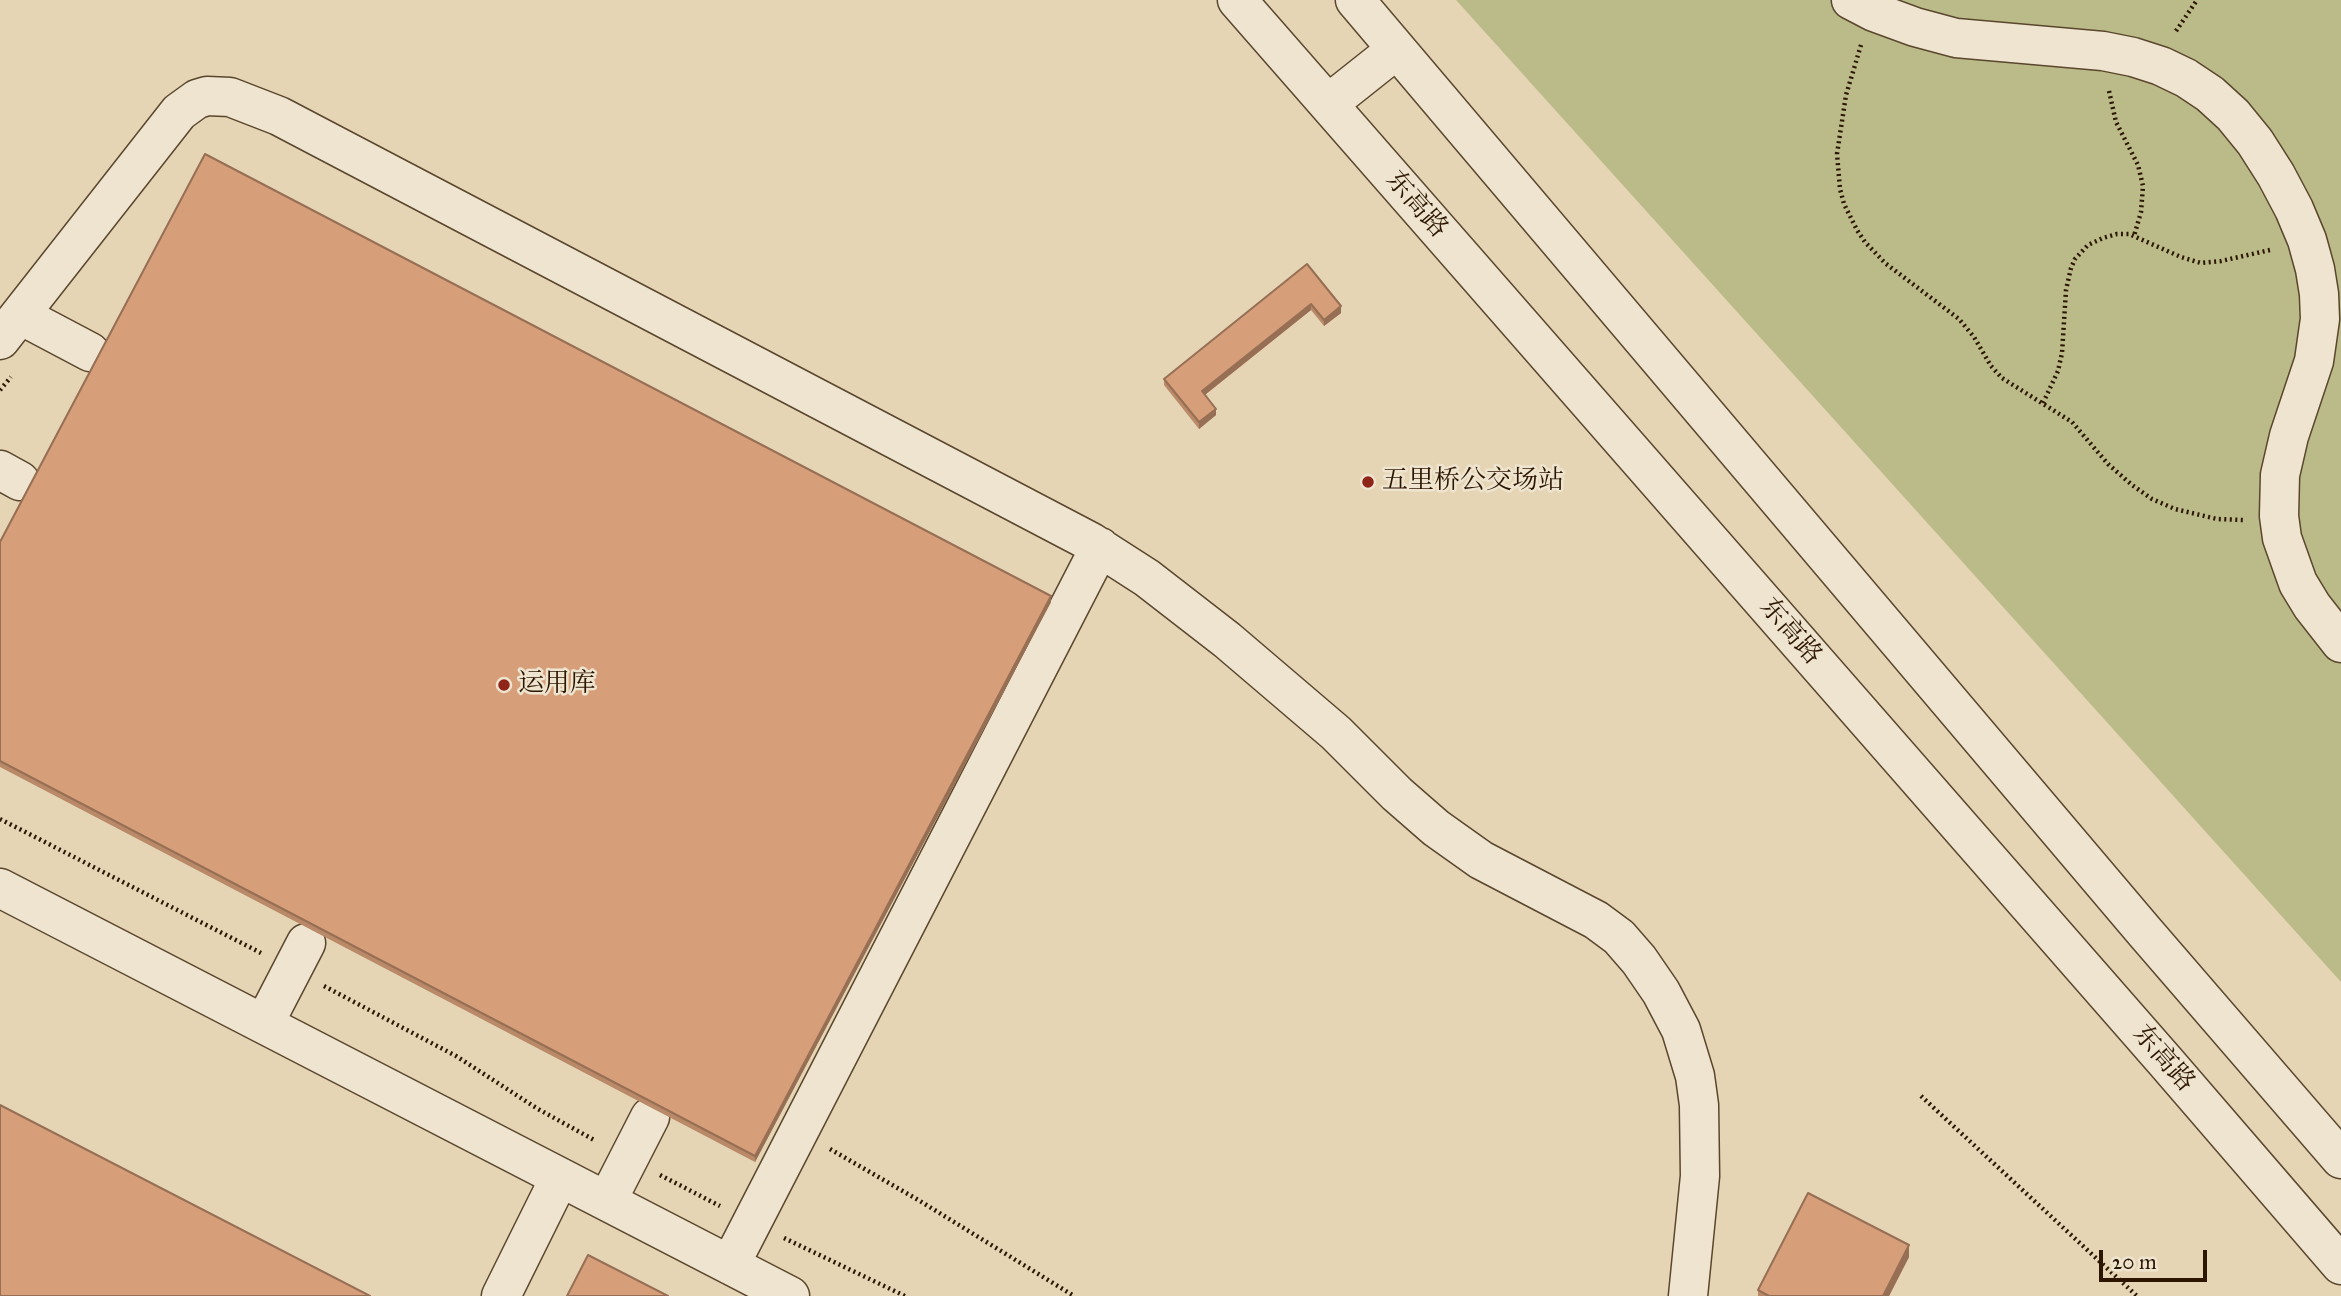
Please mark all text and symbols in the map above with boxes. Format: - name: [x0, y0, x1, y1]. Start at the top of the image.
- street label: 东高路: [1379, 165, 1453, 245]
- place label: 五里桥公交场站: [1382, 466, 1564, 498]
- marker: 五里桥公交场站: [1360, 474, 1376, 490]
- street label: 东高路: [1753, 592, 1827, 672]
- place label: 运用库: [518, 669, 596, 701]
- marker: 运用库: [496, 677, 512, 693]
- street label: 东高路: [2126, 1019, 2200, 1099]
- scale bar: [2103, 1236, 2212, 1280]
- text: 20 m: [2112, 1249, 2157, 1275]

